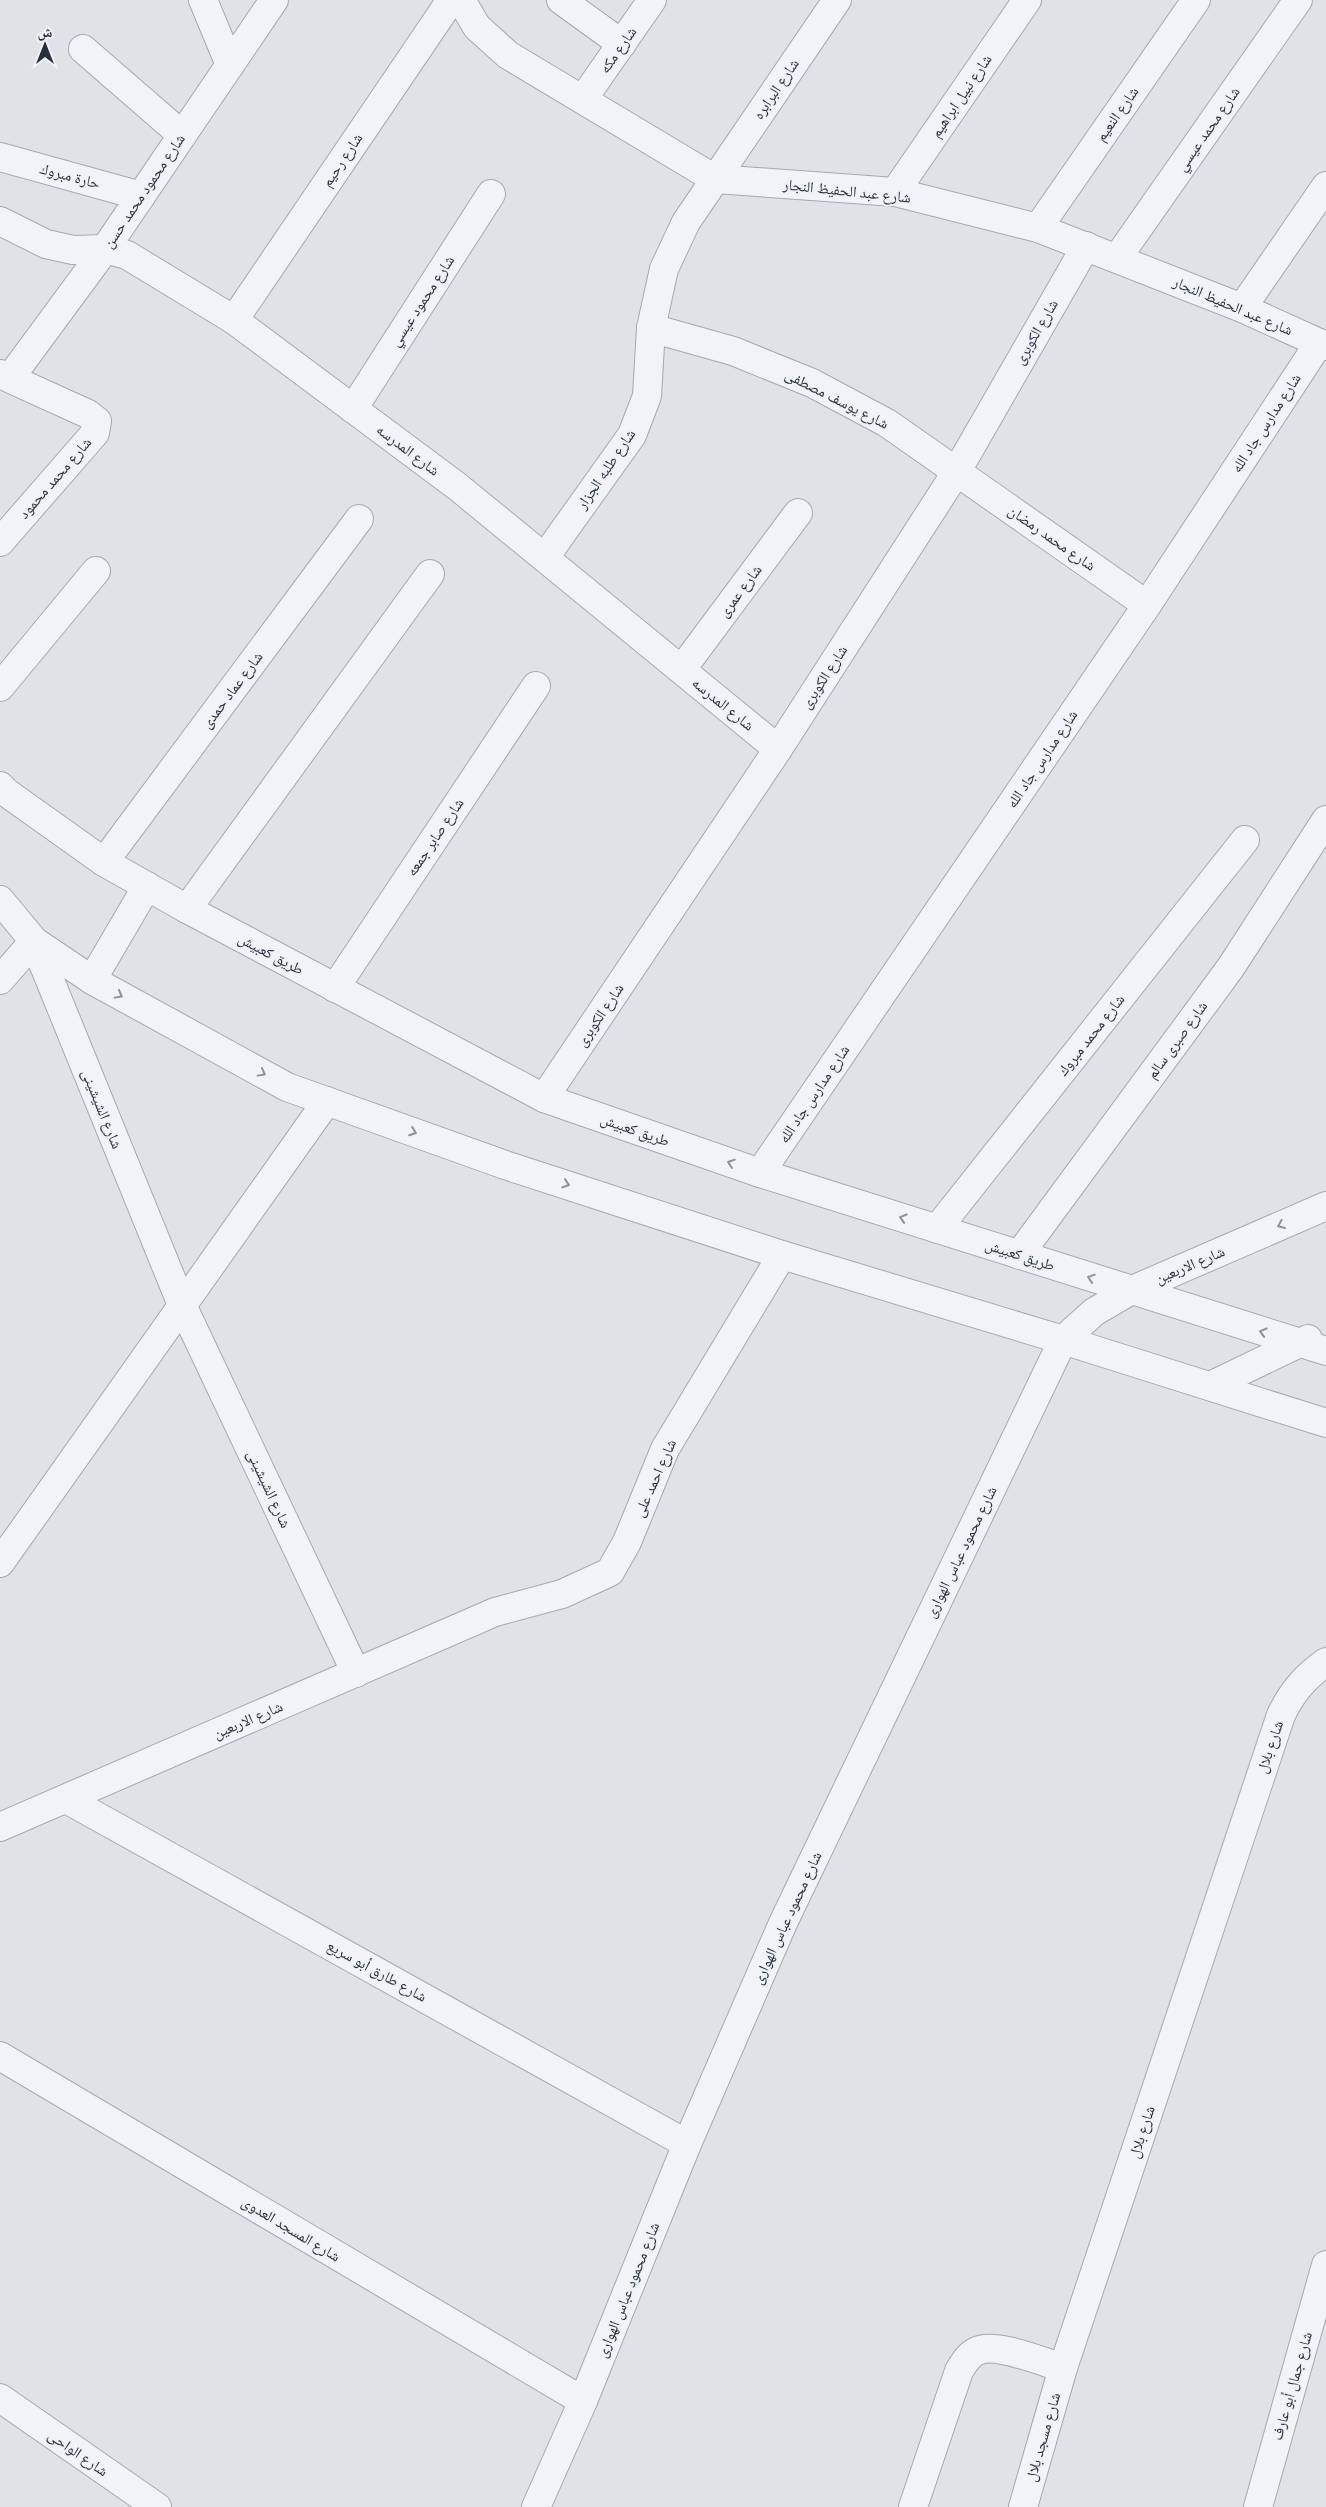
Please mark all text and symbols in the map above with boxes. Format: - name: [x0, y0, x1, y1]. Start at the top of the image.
- north arrow: [20, 20, 70, 70]
- street label: شارع مكه: [596, 23, 641, 77]
- text: ش: [38, 24, 53, 41]
- street label: شارع نبيل ابراهيم: [927, 51, 996, 142]
- street label: شارع البرابره: [749, 55, 804, 123]
- street label: شارع النعيم: [1092, 83, 1143, 145]
- street label: شارع محمد عيسي: [1172, 83, 1246, 176]
- street label: شارع محمود محمد حسن: [99, 130, 190, 252]
- street label: شارع رحيم: [318, 130, 367, 191]
- street label: حارة مبروك: [38, 159, 102, 193]
- street label: شارع عبد الحفيظ النجار: [781, 175, 912, 208]
- street label: شارع محمود عيسي: [386, 252, 461, 351]
- street label: شارع عبد الحفيظ النجار: [1169, 272, 1296, 340]
- street label: شارع الكوبرى: [1010, 296, 1063, 368]
- street label: شارع يوسف مصطفى: [782, 365, 892, 434]
- street label: شارع مدارس جاد الله: [1227, 370, 1306, 476]
- street label: شارع المدرسه: [372, 420, 443, 480]
- street label: شارع طلبه الجزار: [572, 426, 640, 514]
- street label: شارع محمد محمود: [15, 434, 96, 523]
- street label: شارع محمد رمضان: [1004, 501, 1099, 576]
- street label: شارع عمرى: [714, 561, 766, 621]
- street label: شارع الكوبرى: [797, 642, 852, 713]
- street label: شارع عماد حمدى: [197, 648, 268, 733]
- street label: شارع المدرسه: [688, 674, 758, 735]
- street label: شارع مدارس جاد الله: [1003, 706, 1082, 812]
- street label: شارع صابر جمعه: [402, 795, 469, 880]
- street label: طريق كعبيش: [235, 929, 307, 980]
- street label: شارع الكوبرى: [572, 980, 629, 1051]
- one-way arrow: [114, 989, 123, 999]
- street label: شارع محمد مبروك: [1054, 991, 1129, 1080]
- street label: شارع صبرى سالم: [1143, 997, 1212, 1083]
- street label: شارع مدارس جاد الله: [775, 1041, 854, 1147]
- street label: شارع الشيشينى: [77, 1067, 126, 1152]
- one-way arrow: [256, 1067, 265, 1077]
- street label: طريق كعبيش: [598, 1110, 672, 1151]
- one-way arrow: [408, 1126, 416, 1136]
- one-way arrow: [727, 1159, 736, 1169]
- one-way arrow: [562, 1179, 570, 1189]
- one-way arrow: [899, 1213, 907, 1223]
- one-way arrow: [1277, 1219, 1286, 1230]
- street label: طريق كعبيش: [983, 1235, 1057, 1276]
- street label: شارع الاربعين: [1153, 1242, 1228, 1289]
- one-way arrow: [1087, 1274, 1095, 1284]
- one-way arrow: [1259, 1327, 1267, 1337]
- street label: شارع احمد على: [630, 1436, 681, 1520]
- street label: شارع الشيشينى: [242, 1447, 295, 1531]
- street label: شارع محمود عباس الهوارى: [921, 1483, 1002, 1621]
- street label: شارع الاربعين: [211, 1697, 286, 1744]
- street label: شارع بلال: [1253, 1718, 1288, 1776]
- street label: شارع محمود عباس الهوارى: [748, 1849, 827, 1988]
- street label: شارع طارق أبو سريع: [324, 1936, 430, 2007]
- street label: شارع بلال: [1125, 2103, 1160, 2161]
- street label: شارع المسجد العدوى: [238, 2192, 344, 2266]
- street label: شارع محمود عباس الهوارى: [593, 2220, 664, 2361]
- street label: شارع جمال أبو عارف: [1268, 2330, 1317, 2443]
- street label: شارع مسجد بلال: [1022, 2390, 1065, 2484]
- street label: شارع الواحى: [44, 2426, 112, 2481]

